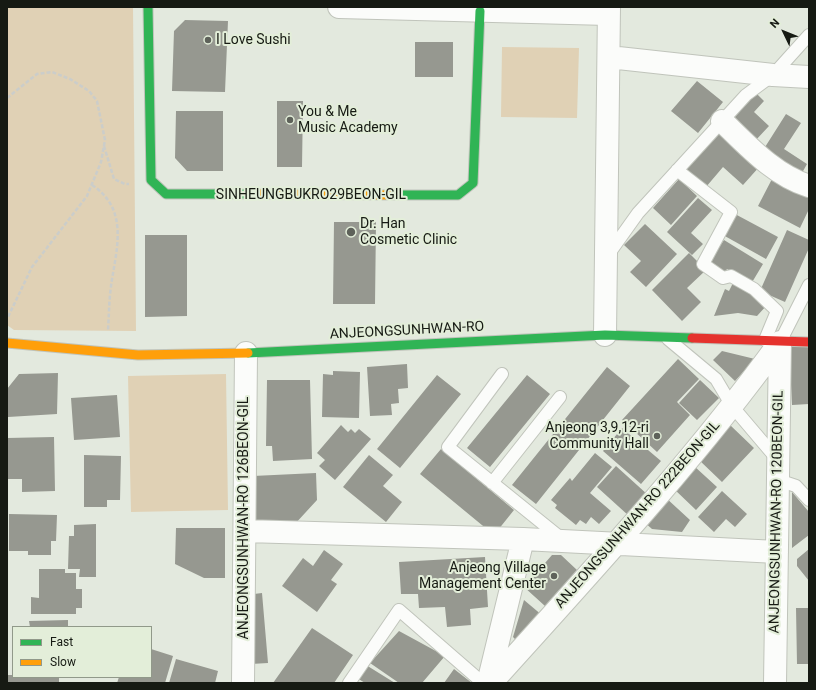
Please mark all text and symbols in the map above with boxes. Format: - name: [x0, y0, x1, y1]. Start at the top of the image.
- north arrow: [764, 12, 804, 52]
- text: N: [767, 16, 782, 31]
- place label: I Love Sushi: [216, 32, 291, 48]
- marker: I Love Sushi: [203, 35, 213, 45]
- place label: You & Me Music Academy: [298, 104, 398, 136]
- marker: You & Me Music Academy: [285, 115, 295, 125]
- street label: SINHEUNGBUKRO29BEON-GIL: [216, 187, 406, 203]
- place label: Dr. Han Cosmetic Clinic: [360, 216, 457, 248]
- marker: Dr. Han Cosmetic Clinic: [345, 226, 357, 238]
- street label: ANJEONGSUNHWAN-RO: [329, 319, 485, 343]
- street label: ANJEONGSUNHWAN-RO 120BEON-GIL: [766, 390, 788, 634]
- street label: ANJEONGSUNHWAN-RO 126BEON-GIL: [236, 397, 252, 639]
- street label: ANJEONGSUNHWAN-RO 222BEON-GIL: [552, 418, 724, 612]
- place label: Anjeong 3,9,12-ri Community Hall: [545, 420, 649, 452]
- marker: Anjeong 3,9,12-ri Community Hall: [652, 431, 662, 441]
- place label: Anjeong Village Management Center: [419, 560, 546, 592]
- marker: Anjeong Village Management Center: [549, 571, 559, 581]
- legend: [12, 626, 152, 678]
- text: Fast: [50, 635, 73, 649]
- text: Slow: [50, 655, 76, 669]

